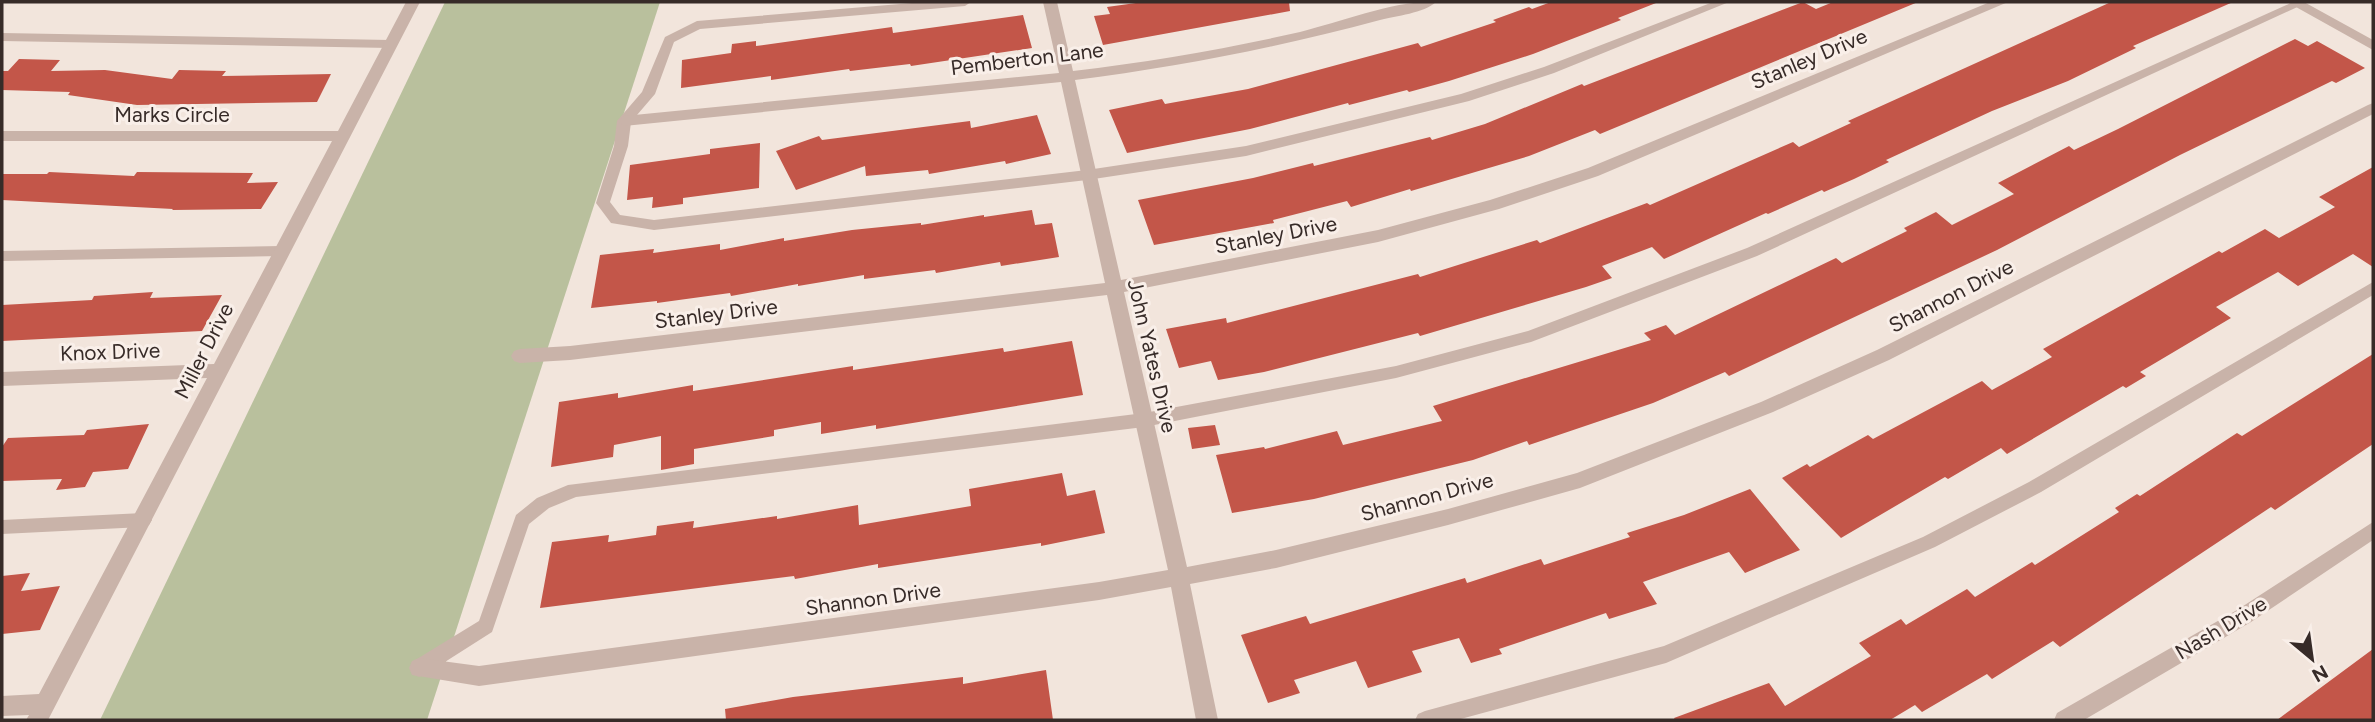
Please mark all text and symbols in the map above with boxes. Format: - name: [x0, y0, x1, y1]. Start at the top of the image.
- street label: Stanley Drive: [1747, 23, 1871, 94]
- street label: Pemberton Lane: [949, 37, 1105, 80]
- street label: Marks Circle: [114, 102, 230, 127]
- street label: Stanley Drive: [1213, 210, 1339, 259]
- street label: Shannon Drive: [1884, 253, 2017, 338]
- street label: John Yates Drive: [1123, 277, 1182, 435]
- street label: Stanley Drive: [653, 294, 779, 333]
- street label: Miller Drive: [169, 299, 238, 403]
- street label: Knox Drive: [59, 337, 161, 366]
- street label: Shannon Drive: [1358, 467, 1496, 526]
- street label: Shannon Drive: [804, 577, 942, 620]
- street label: Nash Drive: [2170, 591, 2271, 665]
- north arrow: [2277, 624, 2347, 694]
- text: N: [2308, 660, 2332, 687]

